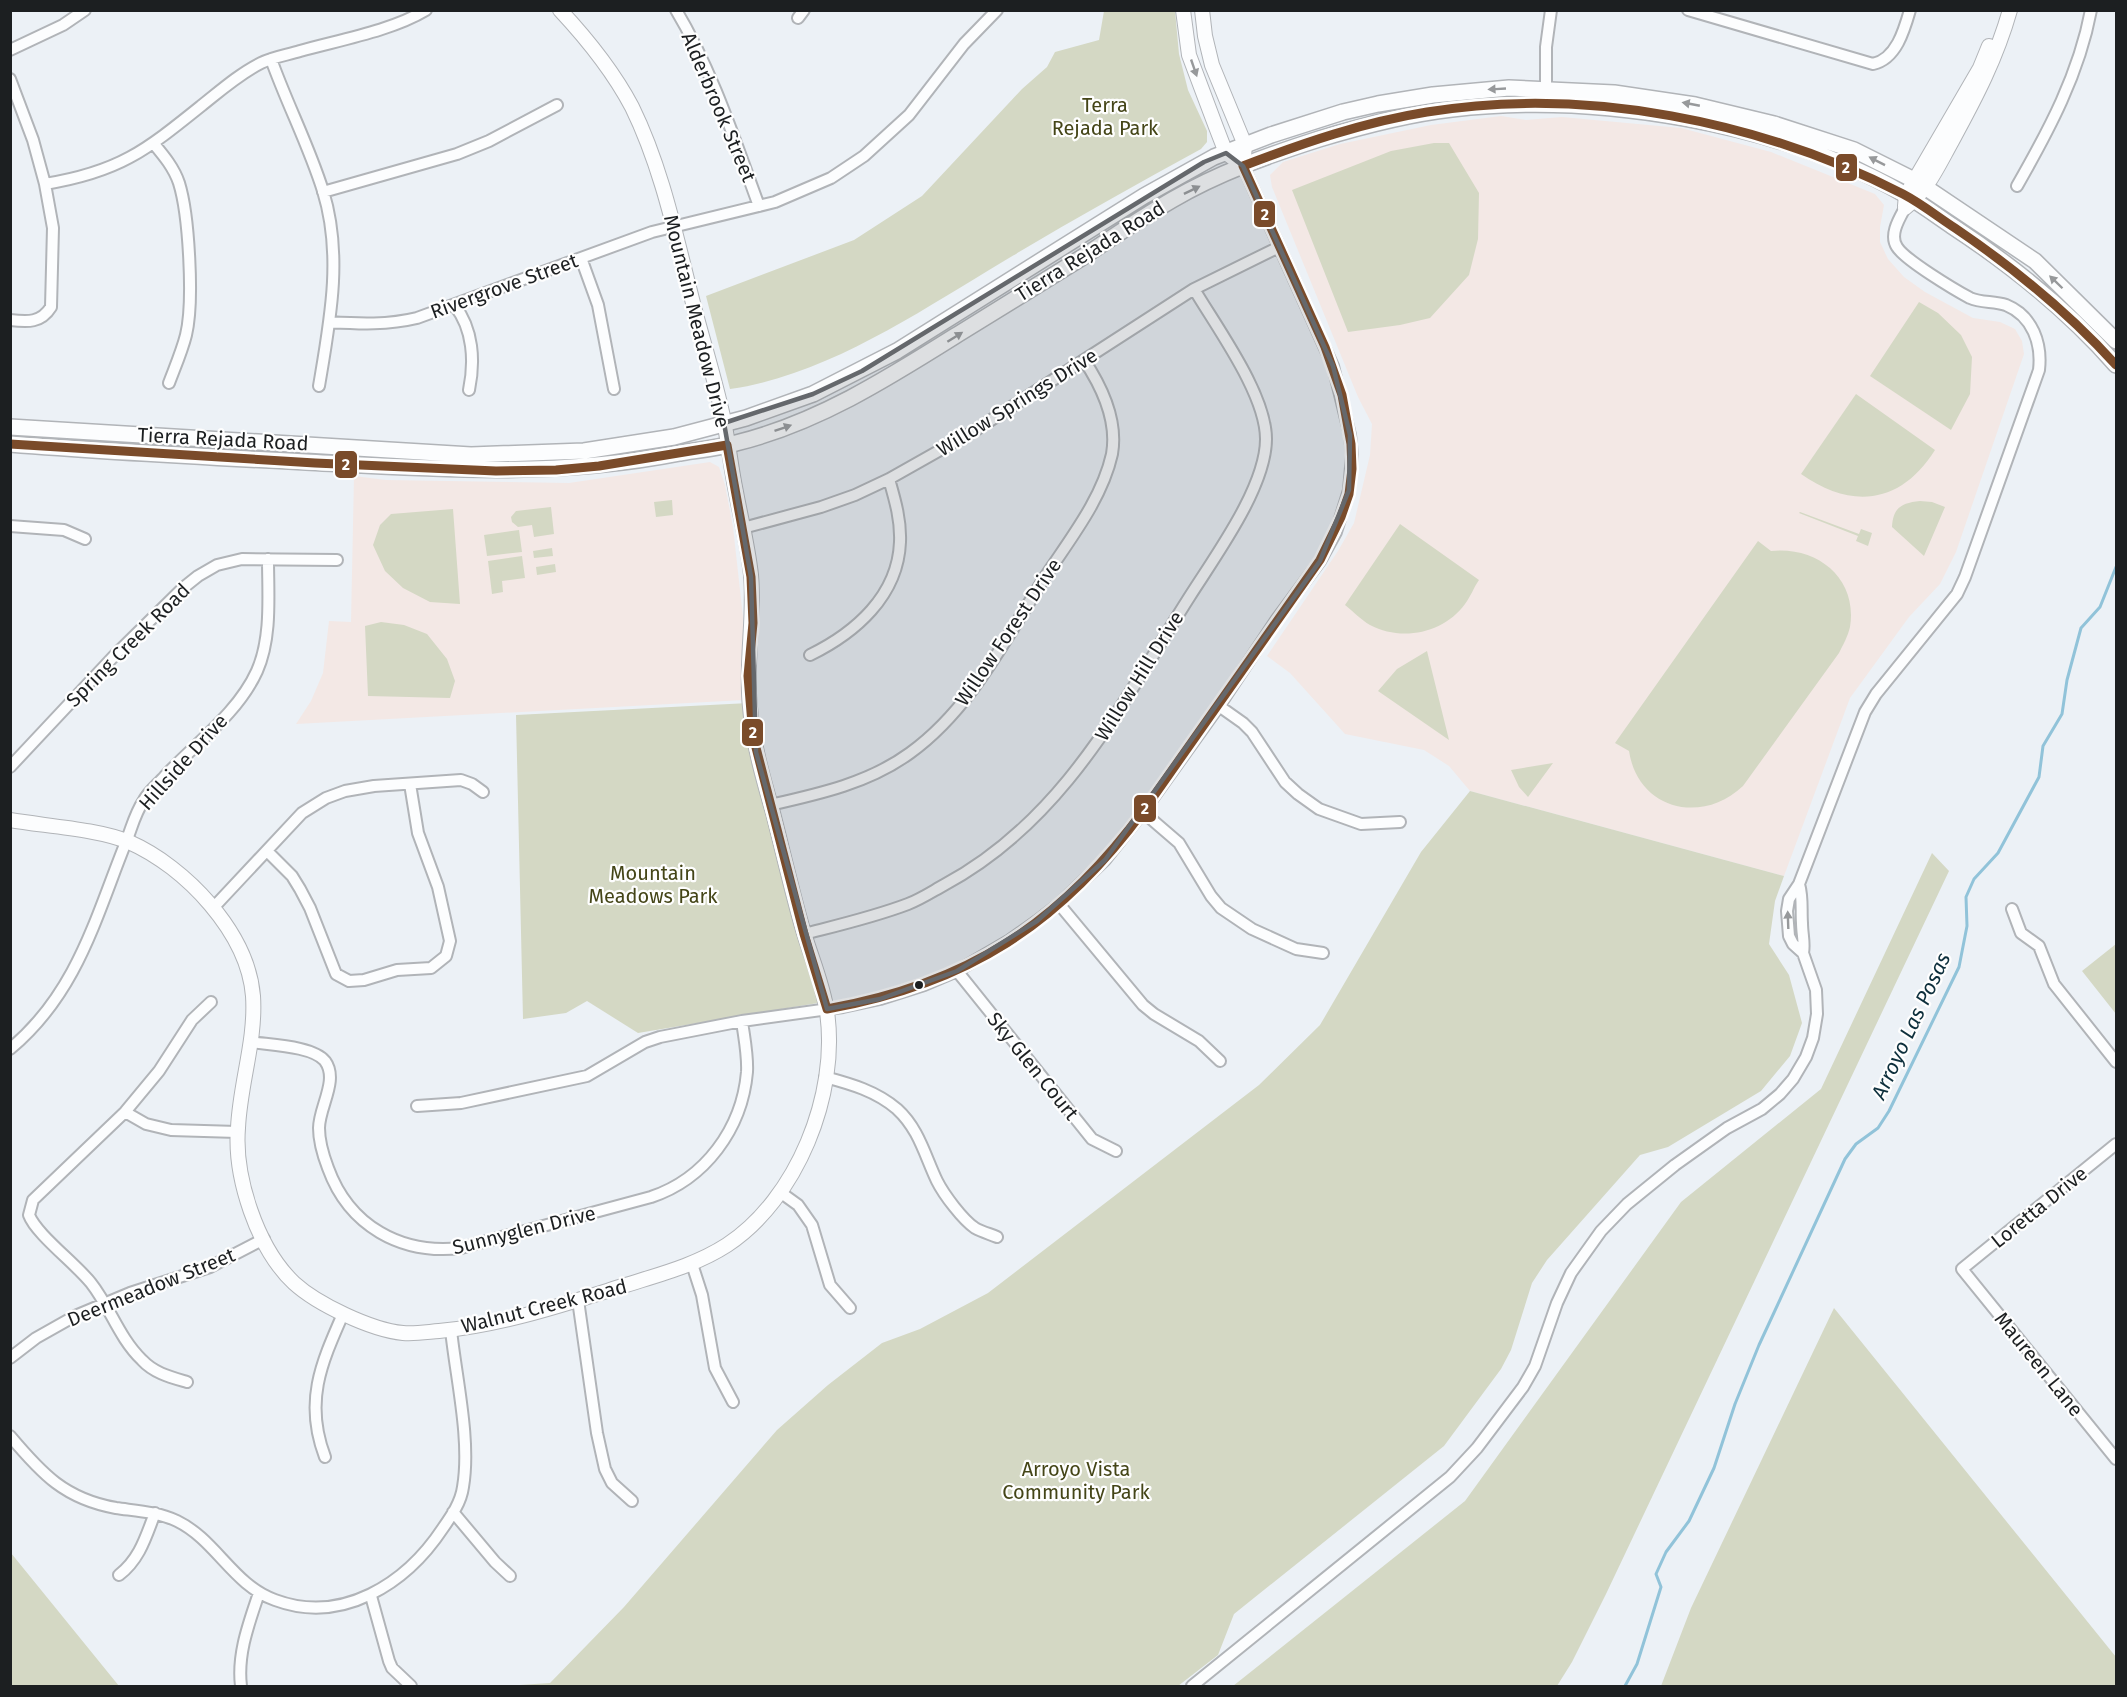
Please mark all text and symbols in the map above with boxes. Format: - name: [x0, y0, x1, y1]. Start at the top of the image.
- street label: Alderbrook Street: [677, 29, 762, 186]
- one-way arrow: [1189, 59, 1199, 77]
- one-way arrow: [1488, 84, 1507, 93]
- park label: Terra Rejada Park: [1052, 93, 1159, 140]
- one-way arrow: [1682, 99, 1701, 108]
- line badge: 2: [1835, 153, 1858, 182]
- one-way arrow: [1869, 157, 1886, 166]
- text: 2: [1842, 158, 1850, 177]
- one-way arrow: [1183, 185, 1200, 194]
- street label: Tierra Rejada Road: [1011, 195, 1169, 307]
- line badge: 2: [1253, 200, 1276, 228]
- text: 2: [1261, 205, 1269, 224]
- street label: Mountain Meadow Drive: [659, 212, 735, 430]
- street label: Rivergrove Street: [427, 248, 582, 324]
- one-way arrow: [2049, 275, 2063, 289]
- one-way arrow: [946, 331, 963, 342]
- street label: Willow Springs Drive: [932, 343, 1102, 461]
- street label: Tierra Rejada Road: [137, 423, 309, 455]
- one-way arrow: [774, 423, 792, 433]
- line badge: 2: [334, 450, 358, 479]
- text: 2: [342, 455, 350, 474]
- street label: Willow Forest Drive: [950, 554, 1066, 710]
- street label: Spring Creek Road: [61, 578, 195, 712]
- street label: Willow Hill Drive: [1090, 607, 1188, 745]
- street label: Hillside Drive: [134, 709, 232, 815]
- line badge: 2: [741, 718, 764, 747]
- text: 2: [749, 723, 757, 742]
- line badge: 2: [1133, 794, 1157, 823]
- text: 2: [1141, 799, 1149, 818]
- park label: Mountain Meadows Park: [588, 861, 718, 908]
- one-way arrow: [1783, 910, 1792, 929]
- water label: Arroyo Las Posas: [1865, 948, 1956, 1104]
- unlabelled marker: [913, 979, 925, 991]
- street label: Sky Glen Court: [982, 1007, 1084, 1125]
- street label: Loretta Drive: [1986, 1161, 2092, 1253]
- street label: Sunnyglen Drive: [450, 1201, 598, 1259]
- street label: Deermeadow Street: [64, 1242, 239, 1332]
- street label: Walnut Creek Road: [459, 1274, 629, 1338]
- street label: Maureen Lane: [1990, 1307, 2088, 1421]
- park label: Arroyo Vista Community Park: [1002, 1457, 1150, 1504]

